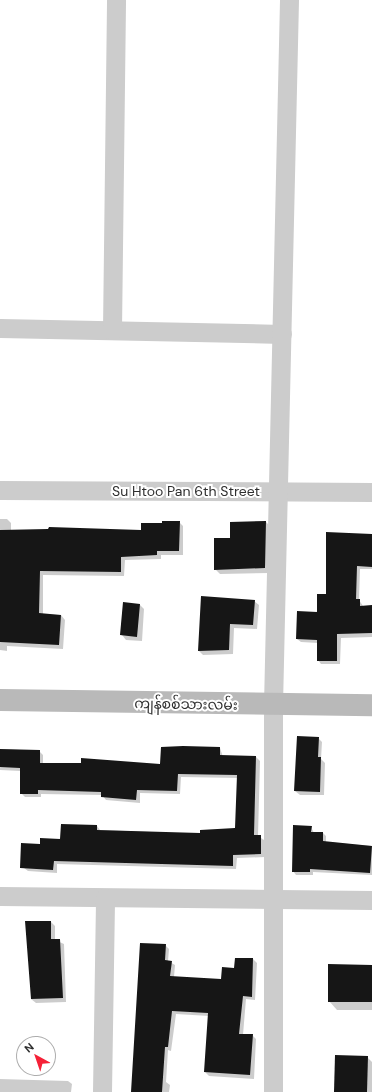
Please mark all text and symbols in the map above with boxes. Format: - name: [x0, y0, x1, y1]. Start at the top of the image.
- street label: Su Htoo Pan 6th Street: [112, 483, 260, 499]
- street label: ကျန်စစ်သားလမ်း: [134, 695, 238, 713]
- north arrow: [16, 1036, 56, 1076]
- text: N: [21, 1040, 37, 1056]

